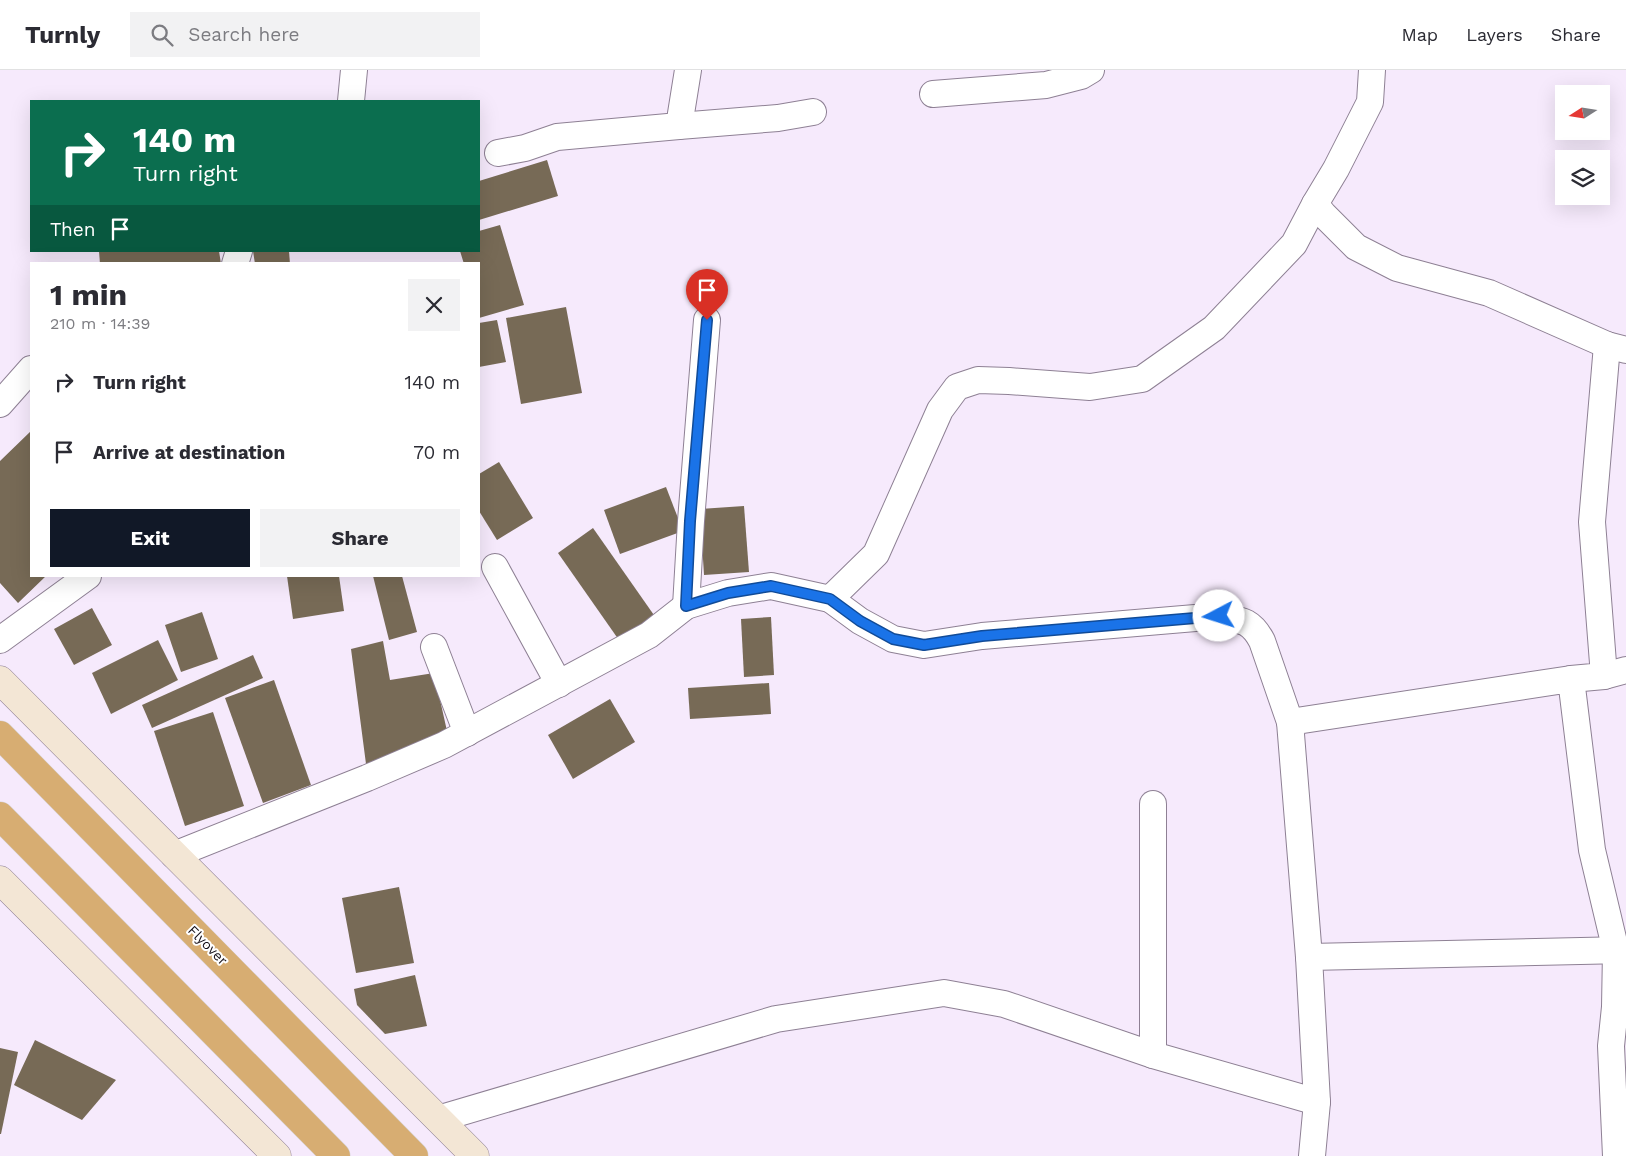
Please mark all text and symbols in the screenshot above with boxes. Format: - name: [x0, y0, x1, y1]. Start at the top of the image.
- search box: [130, 12, 480, 57]
- text: Turnly: [25, 21, 100, 49]
- icon: search: [148, 21, 176, 49]
- text: Search here: [188, 23, 300, 46]
- text: Map: [1401, 24, 1438, 45]
- text: Layers: [1466, 24, 1523, 45]
- text: Share: [1551, 24, 1601, 45]
- north arrow: [1555, 85, 1610, 140]
- map controls: [1555, 85, 1610, 205]
- text: 140 m: [133, 119, 236, 161]
- icon: right: [50, 120, 115, 185]
- button: layers: [1555, 150, 1610, 205]
- text: Turn right: [133, 161, 238, 186]
- icon: arrive: [106, 215, 134, 243]
- text: Then: [50, 218, 96, 241]
- pin: [686, 269, 728, 320]
- icon: arrive: [693, 276, 721, 304]
- text: 1 min: [50, 277, 127, 312]
- button: close: [408, 279, 460, 331]
- text: 210 m · 14:39: [50, 314, 150, 333]
- icon: right: [50, 368, 78, 396]
- text: Turn right: [93, 371, 186, 394]
- text: 140 m: [405, 371, 460, 394]
- icon: arrive: [50, 438, 78, 466]
- text: Arrive at destination: [93, 441, 285, 464]
- text: 70 m: [413, 441, 460, 464]
- button: Exit: [50, 509, 250, 567]
- button: Share: [260, 509, 460, 567]
- position arrow: [1192, 589, 1244, 641]
- street label: Flyover: [185, 922, 231, 968]

